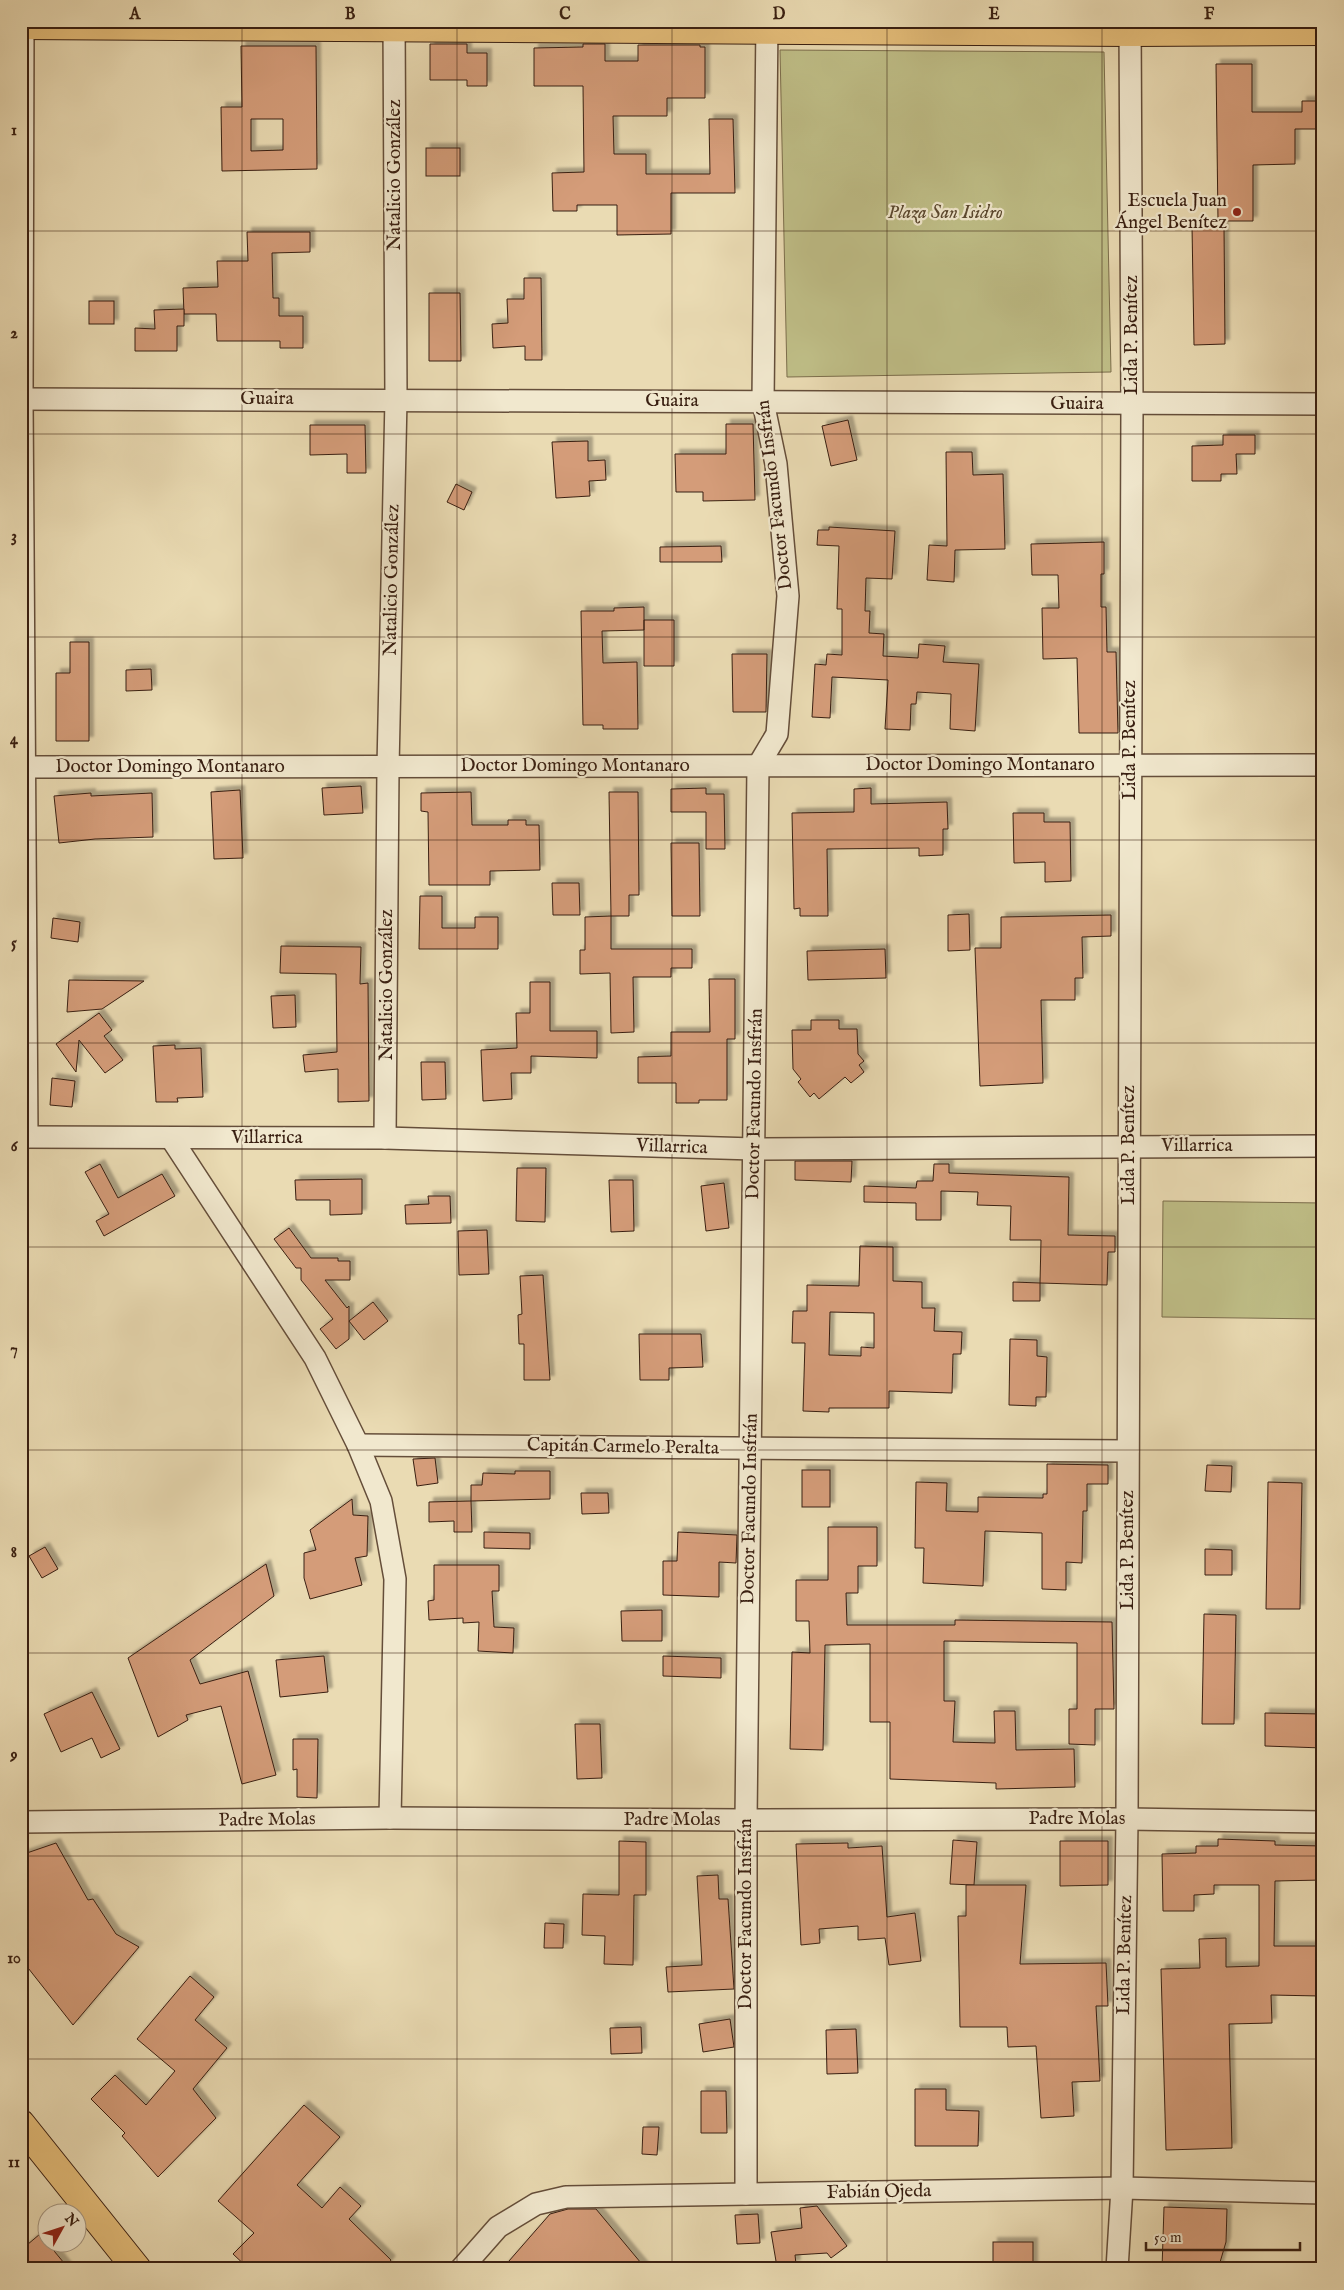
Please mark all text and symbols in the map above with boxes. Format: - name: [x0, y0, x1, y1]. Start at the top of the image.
- text: A: [129, 5, 142, 25]
- text: B: [345, 5, 356, 25]
- text: C: [559, 5, 571, 25]
- text: D: [773, 5, 786, 25]
- text: E: [988, 5, 1000, 25]
- text: F: [1204, 5, 1215, 25]
- street label: Natalicio González: [383, 99, 407, 251]
- text: 1: [11, 121, 17, 141]
- place label: Escuela Juan Ángel Benítez: [1114, 189, 1227, 235]
- park label: Plaza San Isidro: [887, 201, 1003, 225]
- marker: Escuela Juan Ángel Benítez: [1231, 206, 1243, 218]
- street label: Lida P. Benítez: [1120, 275, 1144, 395]
- text: 2: [10, 324, 18, 344]
- street label: Guaira: [240, 387, 295, 411]
- street label: Guaira: [645, 389, 700, 413]
- street label: Guaira: [1050, 392, 1105, 416]
- street label: Doctor Facundo Insfrán: [751, 399, 799, 591]
- street label: Natalicio González: [379, 504, 405, 656]
- text: 3: [11, 527, 17, 547]
- street label: Lida P. Benítez: [1118, 680, 1142, 800]
- text: 4: [10, 730, 19, 750]
- street label: Doctor Domingo Montanaro: [865, 753, 1095, 777]
- street label: Doctor Domingo Montanaro: [460, 754, 690, 778]
- street label: Doctor Domingo Montanaro: [55, 755, 285, 779]
- street label: Natalicio González: [375, 909, 399, 1061]
- text: 5: [11, 934, 17, 954]
- street label: Doctor Facundo Insfrán: [741, 1008, 769, 1200]
- street label: Lida P. Benítez: [1117, 1085, 1141, 1205]
- street label: Villarrica: [230, 1126, 304, 1150]
- street label: Villarrica: [635, 1134, 709, 1160]
- street label: Villarrica: [1160, 1134, 1234, 1158]
- text: 6: [11, 1137, 19, 1157]
- text: 7: [10, 1340, 18, 1360]
- street label: Doctor Facundo Insfrán: [736, 1413, 764, 1605]
- street label: Capitán Carmelo Peralta: [527, 1433, 720, 1461]
- street label: Lida P. Benítez: [1116, 1490, 1140, 1610]
- text: 8: [11, 1543, 17, 1563]
- text: 9: [10, 1746, 18, 1766]
- street label: Padre Molas: [218, 1807, 316, 1833]
- street label: Padre Molas: [1029, 1807, 1125, 1831]
- street label: Padre Molas: [624, 1808, 720, 1832]
- street label: Doctor Facundo Insfrán: [734, 1818, 758, 2010]
- street label: Lida P. Benítez: [1112, 1895, 1138, 2015]
- text: 10: [7, 1949, 21, 1969]
- text: 11: [8, 2153, 20, 2173]
- street label: Fabián Ojeda: [826, 2179, 932, 2205]
- north arrow: [38, 2202, 88, 2252]
- text: N: [60, 2209, 82, 2231]
- scale bar: [1146, 2220, 1300, 2252]
- text: 50 m: [1154, 2228, 1182, 2247]

